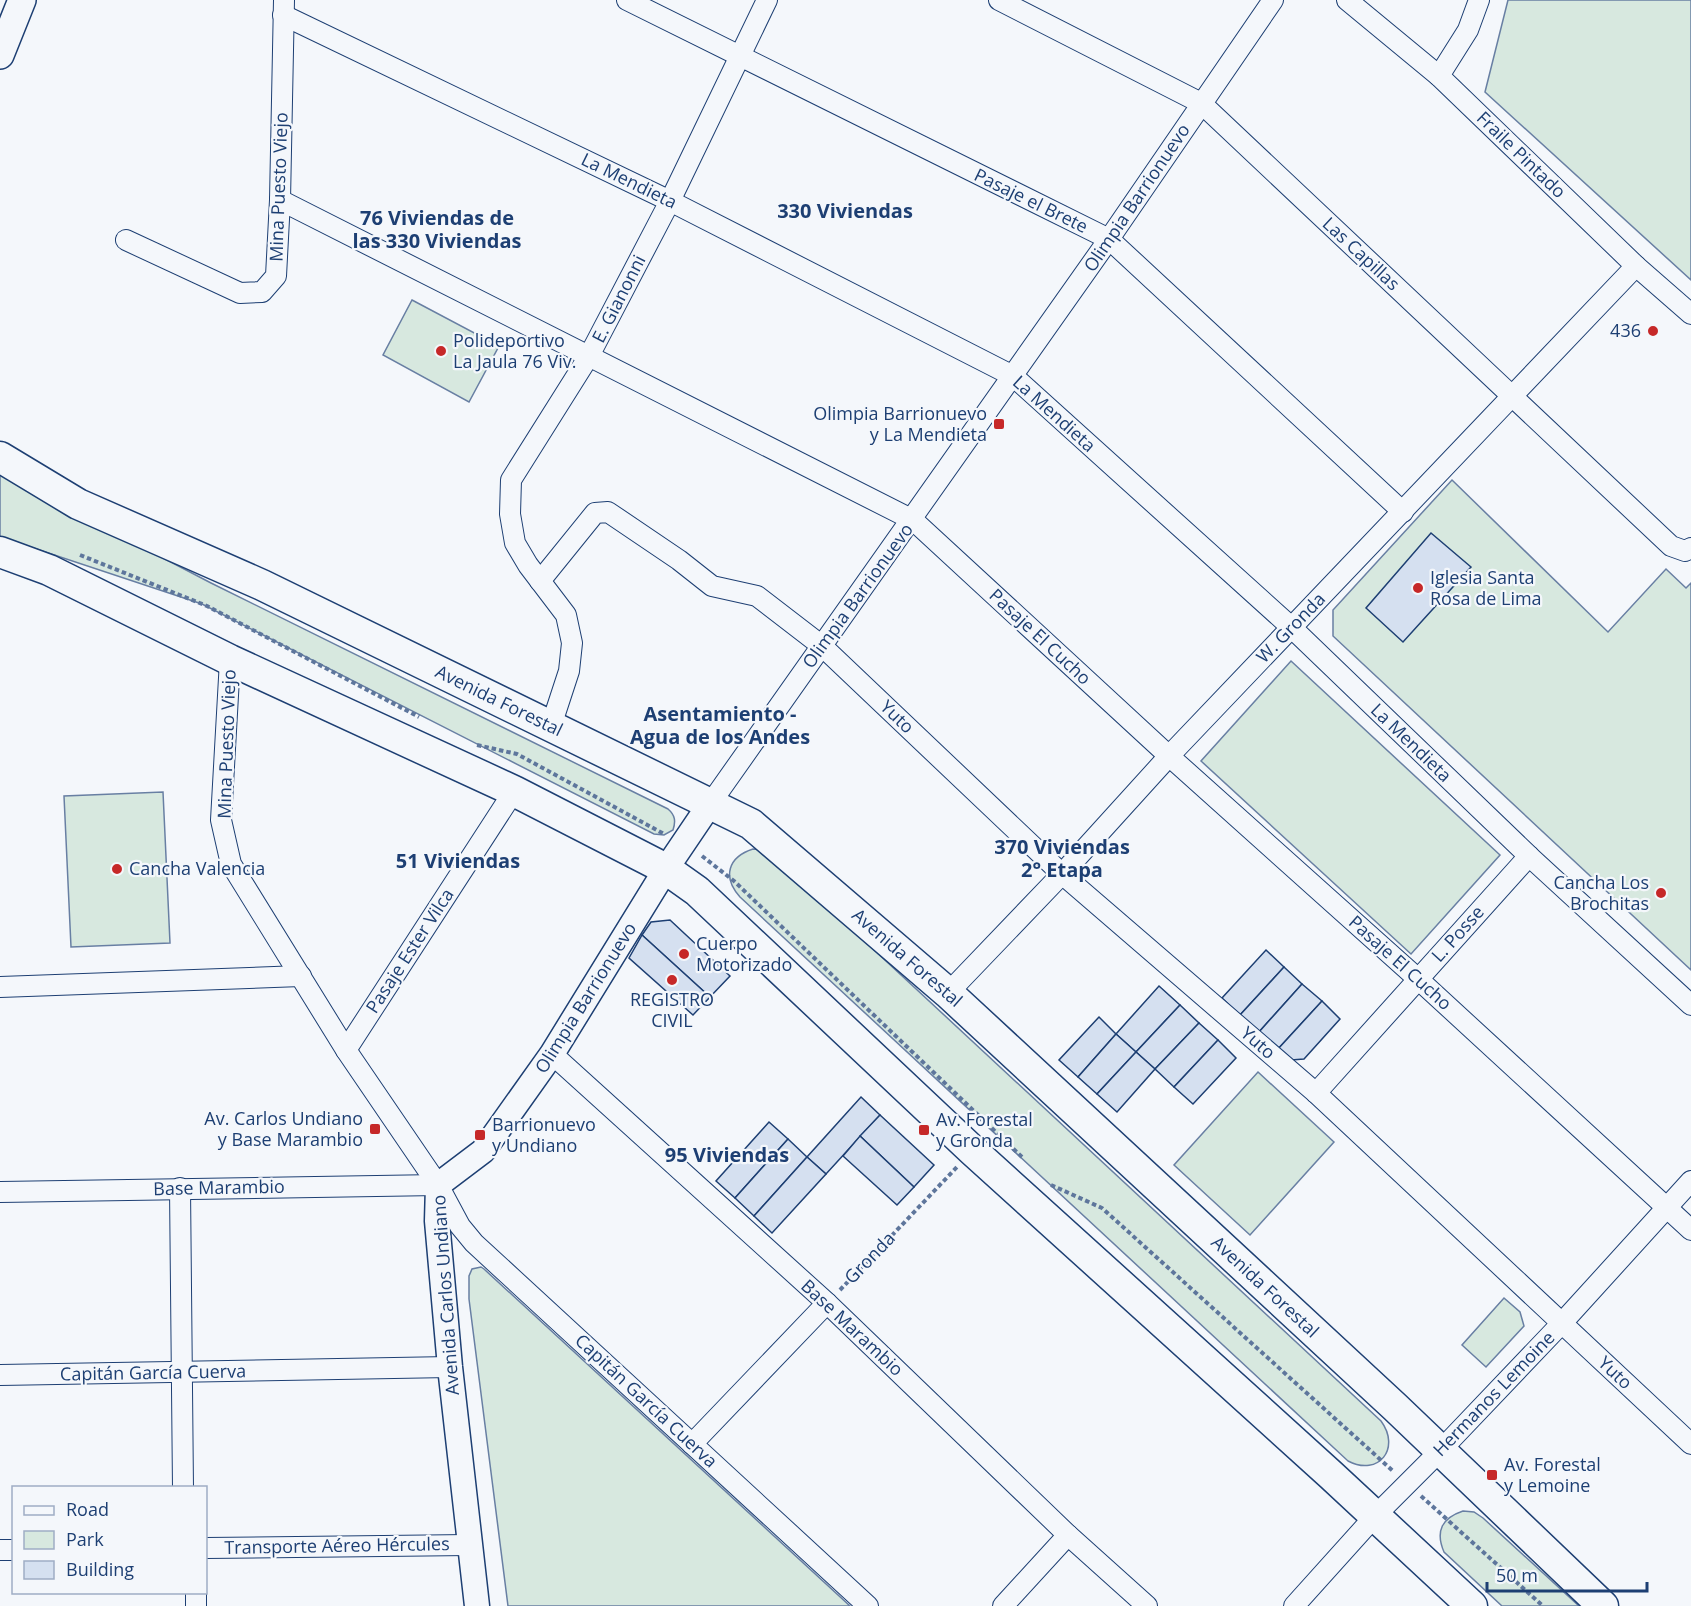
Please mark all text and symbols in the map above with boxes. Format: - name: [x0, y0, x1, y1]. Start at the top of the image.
- street label: Fraile Pintado: [1472, 106, 1571, 203]
- street label: Mina Puesto Viejo: [263, 112, 293, 262]
- street label: Olimpia Barrionuevo: [1078, 119, 1195, 276]
- street label: La Mendieta: [578, 147, 681, 214]
- street label: Pasaje el Brete: [971, 162, 1092, 238]
- district label: 330 Viviendas: [777, 197, 913, 224]
- district label: 76 Viviendas de las 330 Viviendas: [352, 204, 522, 254]
- street label: Las Capillas: [1318, 211, 1405, 295]
- street label: E. Gianonni: [586, 251, 650, 347]
- place label: 436: [1610, 318, 1641, 342]
- marker: 436: [1646, 324, 1660, 338]
- place label: Polideportivo La Jaula 76 Viv.: [453, 328, 576, 373]
- marker: Polideportivo La Jaula 76 Viv.: [434, 344, 448, 358]
- street label: La Mendieta: [1008, 370, 1101, 457]
- place label: Olimpia Barrionuevo y La Mendieta: [813, 401, 987, 446]
- marker: Olimpia Barrionuevo y La Mendieta: [992, 417, 1006, 431]
- street label: Olimpia Barrionuevo: [796, 518, 918, 673]
- place label: Iglesia Santa Rosa de Lima: [1430, 565, 1542, 610]
- marker: Iglesia Santa Rosa de Lima: [1411, 581, 1425, 595]
- street label: Pasaje El Cucho: [985, 583, 1097, 690]
- street label: W. Gronda: [1251, 587, 1330, 668]
- street label: Avenida Forestal: [432, 659, 567, 741]
- street label: Mina Puesto Viejo: [211, 669, 241, 819]
- street label: Yuto: [876, 694, 920, 738]
- street label: La Mendieta: [1366, 698, 1457, 787]
- district label: Asentamiento - Agua de los Andes: [630, 700, 810, 750]
- district label: 370 Viviendas 2° Etapa: [994, 833, 1130, 883]
- district label: 51 Viviendas: [396, 847, 520, 874]
- place label: Cancha Valencia: [129, 856, 265, 880]
- marker: Cancha Valencia: [110, 862, 124, 876]
- place label: Cancha Los Brochitas: [1553, 870, 1649, 915]
- street label: Pasaje Ester Vilca: [360, 883, 459, 1018]
- marker: Cancha Los Brochitas: [1654, 886, 1668, 900]
- street label: L. Posse: [1426, 900, 1489, 967]
- street label: Avenida Forestal: [847, 903, 968, 1012]
- street label: Pasaje El Cucho: [1344, 910, 1457, 1015]
- street label: Olimpia Barrionuevo: [529, 917, 641, 1077]
- place label: Cuerpo Motorizado: [696, 931, 792, 976]
- marker: Cuerpo Motorizado: [677, 947, 691, 961]
- marker: REGISTRO CIVIL: [665, 973, 679, 987]
- place label: REGISTRO CIVIL: [630, 987, 714, 1032]
- street label: Yuto: [1236, 1021, 1281, 1064]
- place label: Av. Carlos Undiano y Base Marambio: [204, 1106, 363, 1151]
- place label: Av. Forestal y Gronda: [936, 1107, 1033, 1152]
- place label: Barrionuevo y Undiano: [492, 1112, 596, 1157]
- marker: Av. Carlos Undiano y Base Marambio: [368, 1122, 382, 1136]
- marker: Av. Forestal y Gronda: [917, 1123, 931, 1137]
- marker: Barrionuevo y Undiano: [473, 1128, 487, 1142]
- district label: 95 Viviendas: [665, 1141, 789, 1168]
- street label: Base Marambio: [153, 1174, 285, 1200]
- street label: Avenida Carlos Undiano: [426, 1194, 464, 1396]
- street label: Gronda: [839, 1226, 900, 1288]
- street label: Avenida Forestal: [1207, 1230, 1325, 1342]
- street label: Base Marambio: [796, 1274, 909, 1381]
- street label: Hermanos Lemoine: [1427, 1326, 1559, 1461]
- street label: Capitán García Cuerva: [570, 1328, 723, 1473]
- street label: Yuto: [1593, 1350, 1638, 1394]
- street label: Capitán García Cuerva: [60, 1358, 246, 1386]
- place label: Av. Forestal y Lemoine: [1504, 1452, 1601, 1497]
- marker: Av. Forestal y Lemoine: [1485, 1468, 1499, 1482]
- legend: [12, 1486, 207, 1594]
- text: Road: [66, 1497, 109, 1521]
- text: Park: [66, 1527, 104, 1551]
- street label: Transporte Aéreo Hércules: [224, 1531, 450, 1559]
- scale bar: [1487, 1555, 1648, 1593]
- text: Building: [66, 1557, 134, 1581]
- text: 50 m: [1496, 1563, 1538, 1587]

